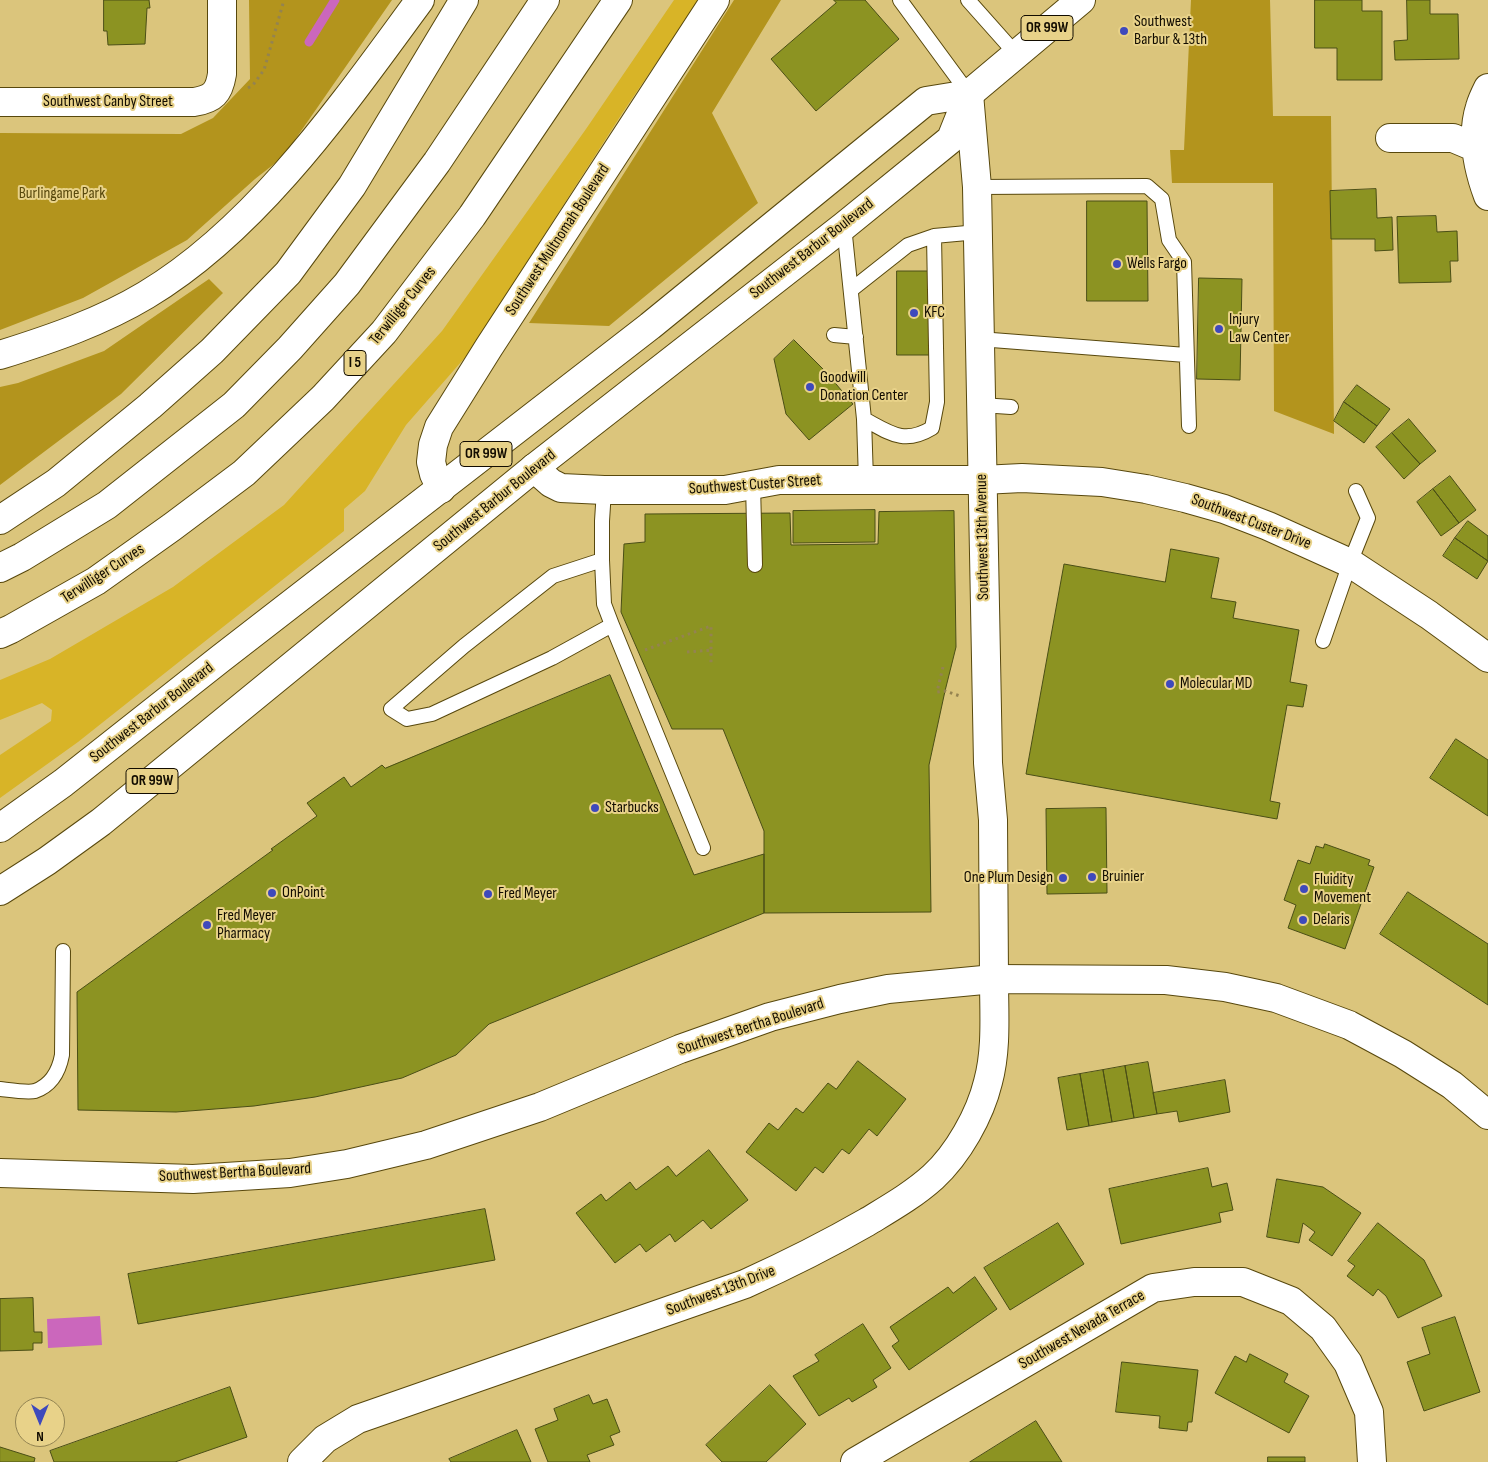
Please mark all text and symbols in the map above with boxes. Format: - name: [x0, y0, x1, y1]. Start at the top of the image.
- place label: Southwest Barbur & 13th: [1134, 12, 1207, 50]
- road number: OR 99W: [1021, 15, 1073, 40]
- marker: Southwest Barbur & 13th: [1118, 25, 1130, 37]
- street label: Southwest Canby Street: [43, 92, 173, 112]
- street label: Southwest Multnomah Boulevard: [502, 161, 614, 319]
- park label: Burlingame Park: [19, 184, 105, 204]
- street label: Southwest Barbur Boulevard: [746, 195, 878, 303]
- place label: Wells Fargo: [1127, 254, 1187, 274]
- marker: Wells Fargo: [1111, 258, 1123, 270]
- street label: Terwilliger Curves: [366, 263, 440, 349]
- place label: KFC: [924, 303, 945, 323]
- marker: KFC: [908, 307, 920, 319]
- place label: Injury Law Center: [1229, 310, 1289, 348]
- marker: Injury Law Center: [1213, 323, 1225, 335]
- road number: I 5: [344, 350, 366, 376]
- place label: Goodwill Donation Center: [820, 368, 908, 406]
- marker: Goodwill Donation Center: [804, 381, 816, 393]
- road number: OR 99W: [460, 442, 512, 466]
- street label: Southwest Barbur Boulevard: [430, 446, 560, 556]
- street label: Southwest Custer Street: [688, 471, 822, 499]
- street label: Southwest 13th Avenue: [972, 474, 994, 600]
- street label: Southwest Custer Drive: [1188, 490, 1314, 554]
- street label: Terwilliger Curves: [58, 540, 148, 608]
- street label: Southwest Barbur Boulevard: [86, 659, 218, 767]
- place label: Molecular MD: [1180, 674, 1252, 694]
- marker: Molecular MD: [1164, 678, 1176, 690]
- road number: OR 99W: [126, 768, 178, 794]
- place label: Starbucks: [605, 798, 659, 818]
- marker: Starbucks: [589, 802, 601, 814]
- place label: Bruinier: [1102, 867, 1144, 887]
- place label: One Plum Design: [964, 868, 1053, 888]
- place label: Fluidity Movement: [1314, 870, 1371, 908]
- marker: Bruinier: [1086, 871, 1098, 883]
- marker: One Plum Design: [1057, 872, 1069, 884]
- place label: OnPoint: [282, 883, 325, 903]
- marker: Fluidity Movement: [1298, 883, 1310, 895]
- place label: Fred Meyer: [498, 884, 557, 904]
- marker: OnPoint: [266, 887, 278, 899]
- marker: Fred Meyer: [482, 888, 494, 900]
- place label: Fred Meyer Pharmacy: [217, 906, 276, 944]
- place label: Delaris: [1313, 910, 1350, 930]
- marker: Delaris: [1297, 914, 1309, 926]
- marker: Fred Meyer Pharmacy: [201, 919, 213, 931]
- street label: Southwest Bertha Boulevard: [676, 994, 826, 1060]
- street label: Southwest Bertha Boulevard: [159, 1159, 311, 1187]
- street label: Southwest 13th Drive: [664, 1261, 778, 1321]
- street label: Southwest Nevada Terrace: [1016, 1286, 1148, 1374]
- north arrow: [15, 1397, 65, 1447]
- text: N: [36, 1428, 44, 1445]

